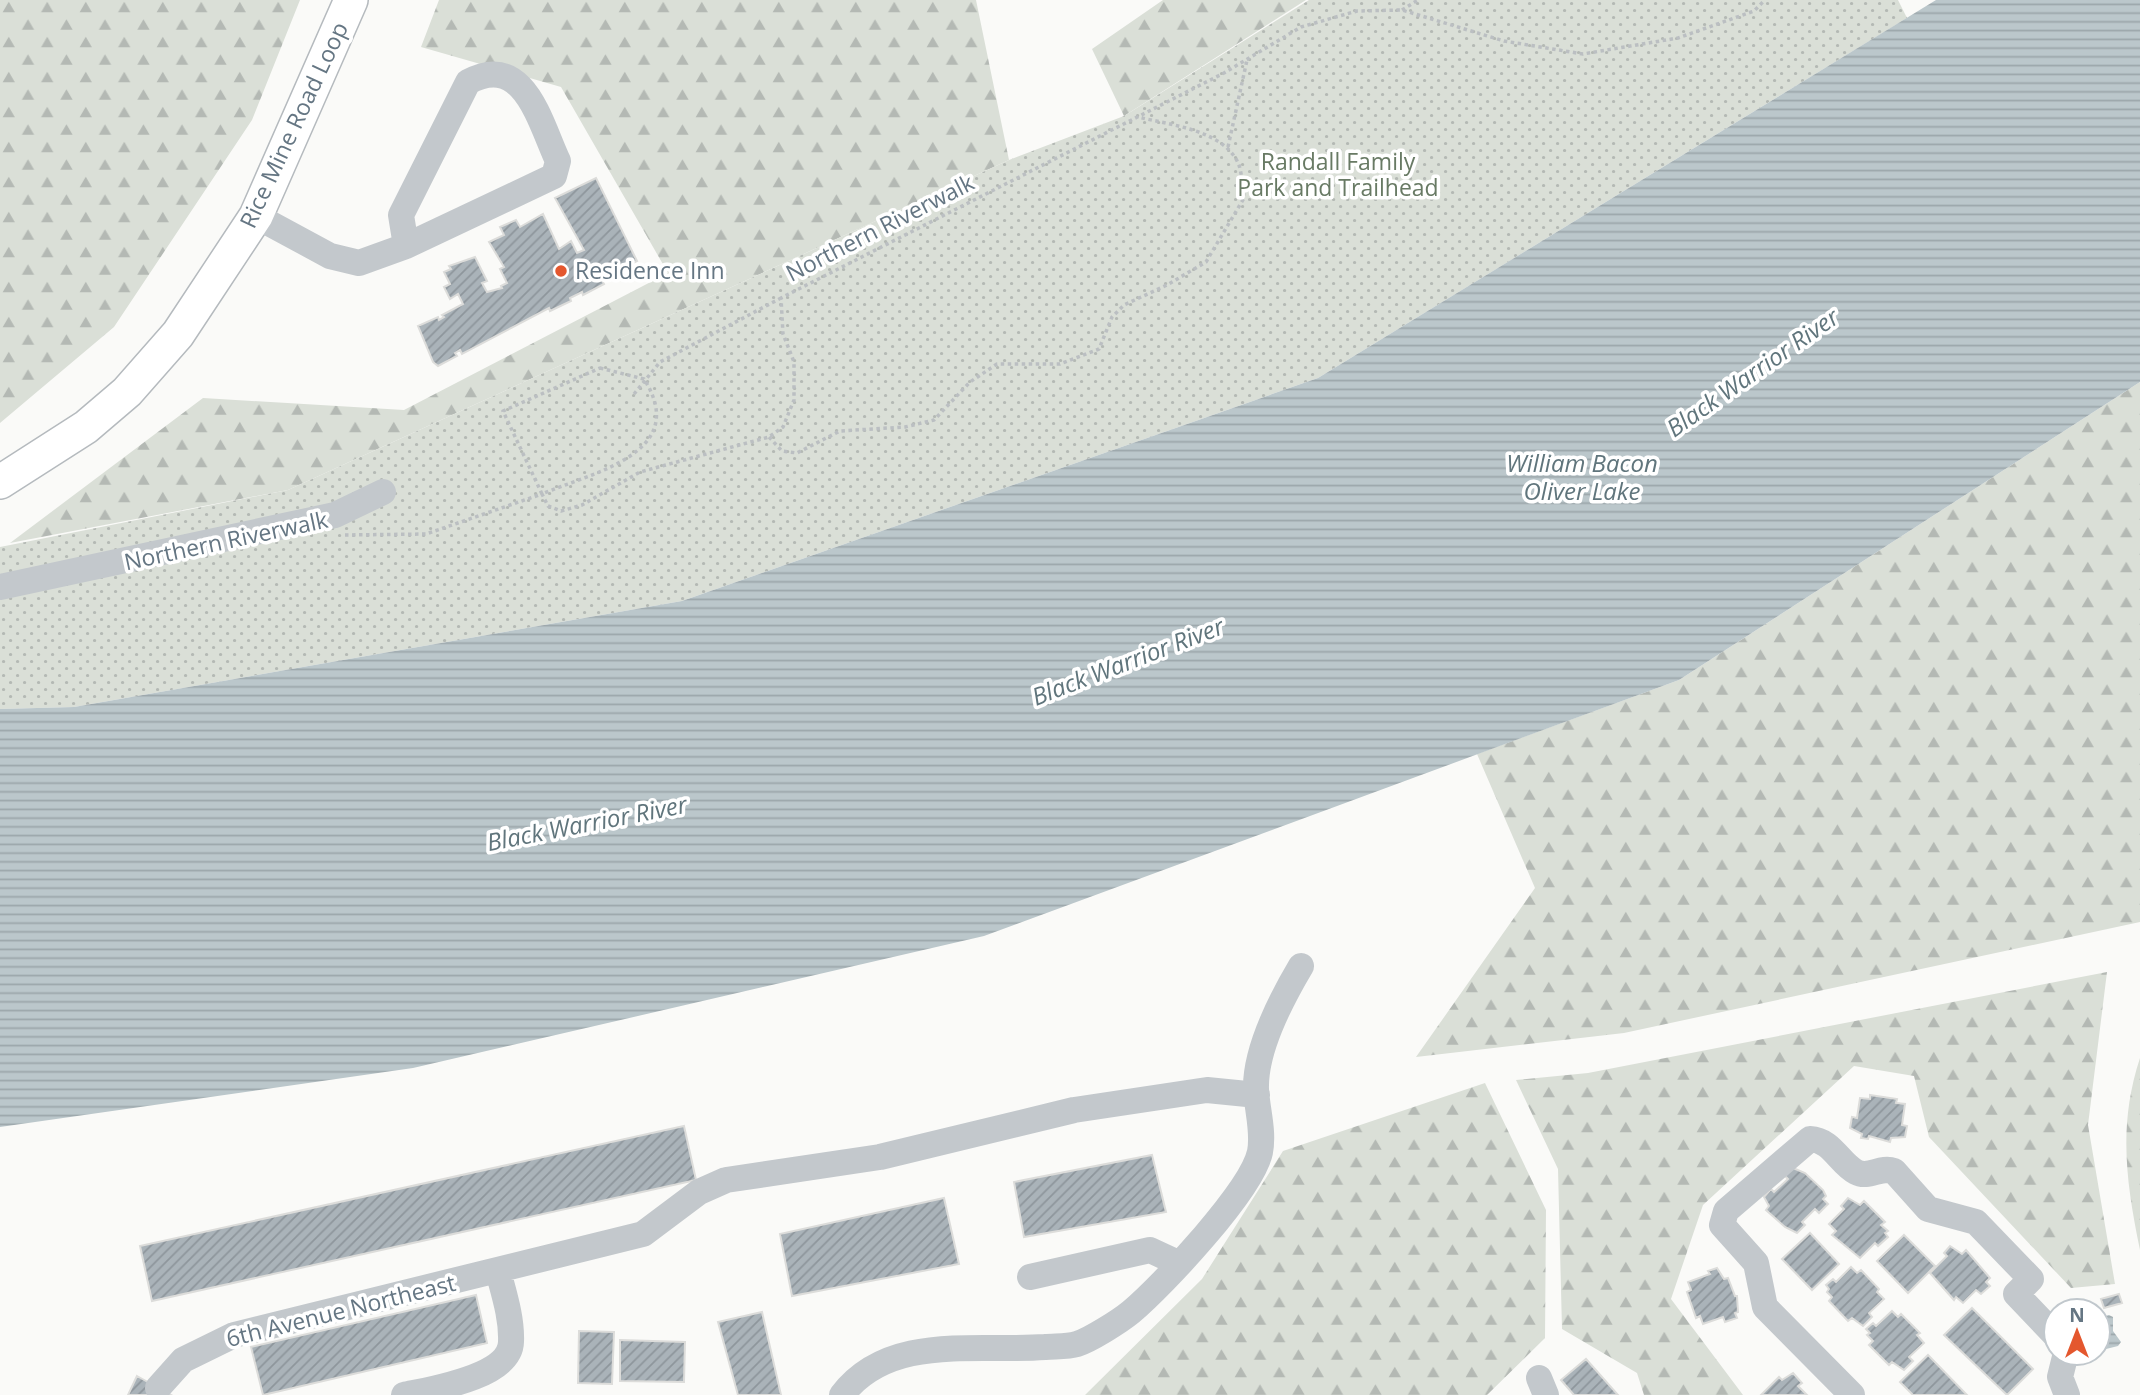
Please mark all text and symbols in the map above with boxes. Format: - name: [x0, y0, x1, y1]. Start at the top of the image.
- street label: Rice Mine Road Loop: [231, 16, 355, 233]
- park label: Randall Family Park and Trailhead: [1237, 145, 1439, 203]
- street label: Northern Riverwalk: [780, 166, 979, 288]
- place label: Residence Inn: [575, 254, 725, 286]
- marker: Residence Inn: [553, 263, 569, 279]
- water label: Black Warrior River: [1659, 299, 1846, 444]
- water label: William Bacon Oliver Lake: [1506, 446, 1658, 507]
- street label: Northern Riverwalk: [121, 503, 331, 577]
- water label: Black Warrior River: [1027, 608, 1230, 712]
- water label: Black Warrior River: [484, 787, 691, 858]
- street label: 6th Avenue Northeast: [223, 1266, 459, 1354]
- north arrow: [2042, 1297, 2112, 1367]
- text: N: [2069, 1302, 2085, 1328]

